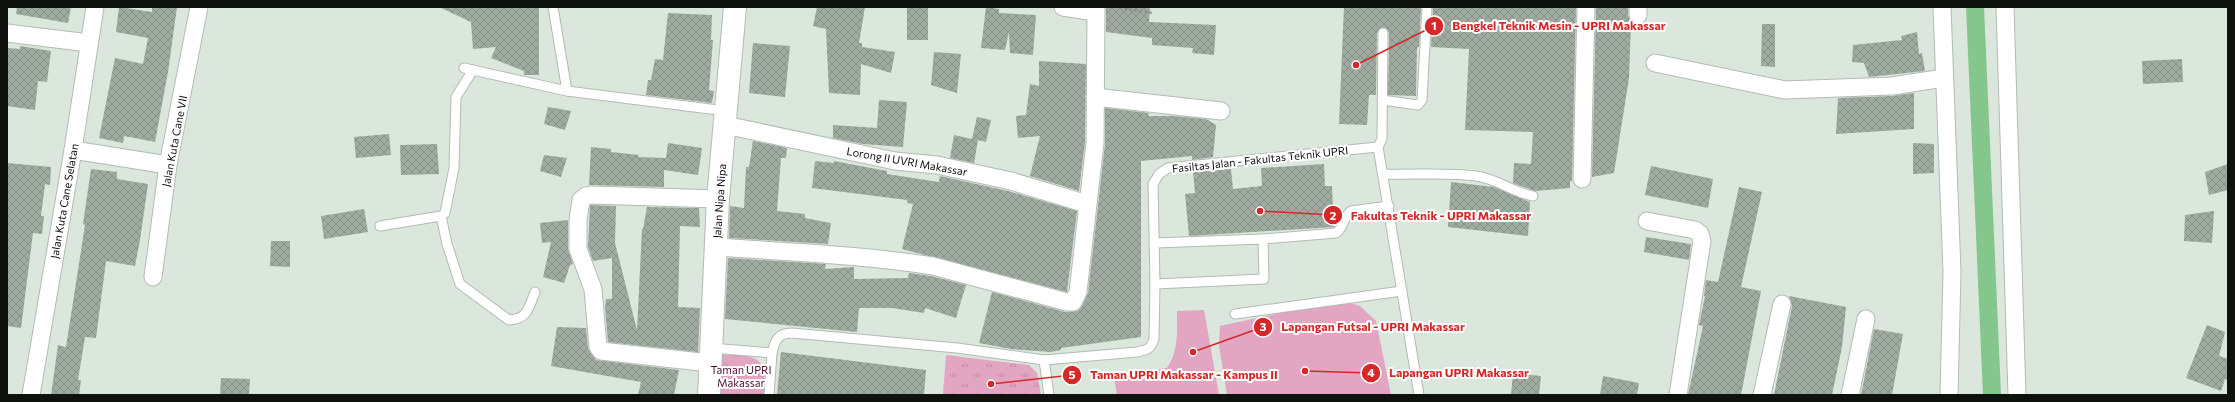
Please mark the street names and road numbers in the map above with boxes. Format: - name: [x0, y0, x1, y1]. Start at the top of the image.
- street label: Jalan Kuta Cane VII: [159, 94, 190, 188]
- street label: Jalan Kuta Cane Selatan: [47, 142, 82, 260]
- street label: Fasiltas Jalan - Fakultas Teknik UPRI: [1171, 143, 1349, 176]
- street label: Lorong II UVRI Makassar: [846, 144, 969, 178]
- street label: Jalan Nipa Nipa: [710, 163, 729, 239]

